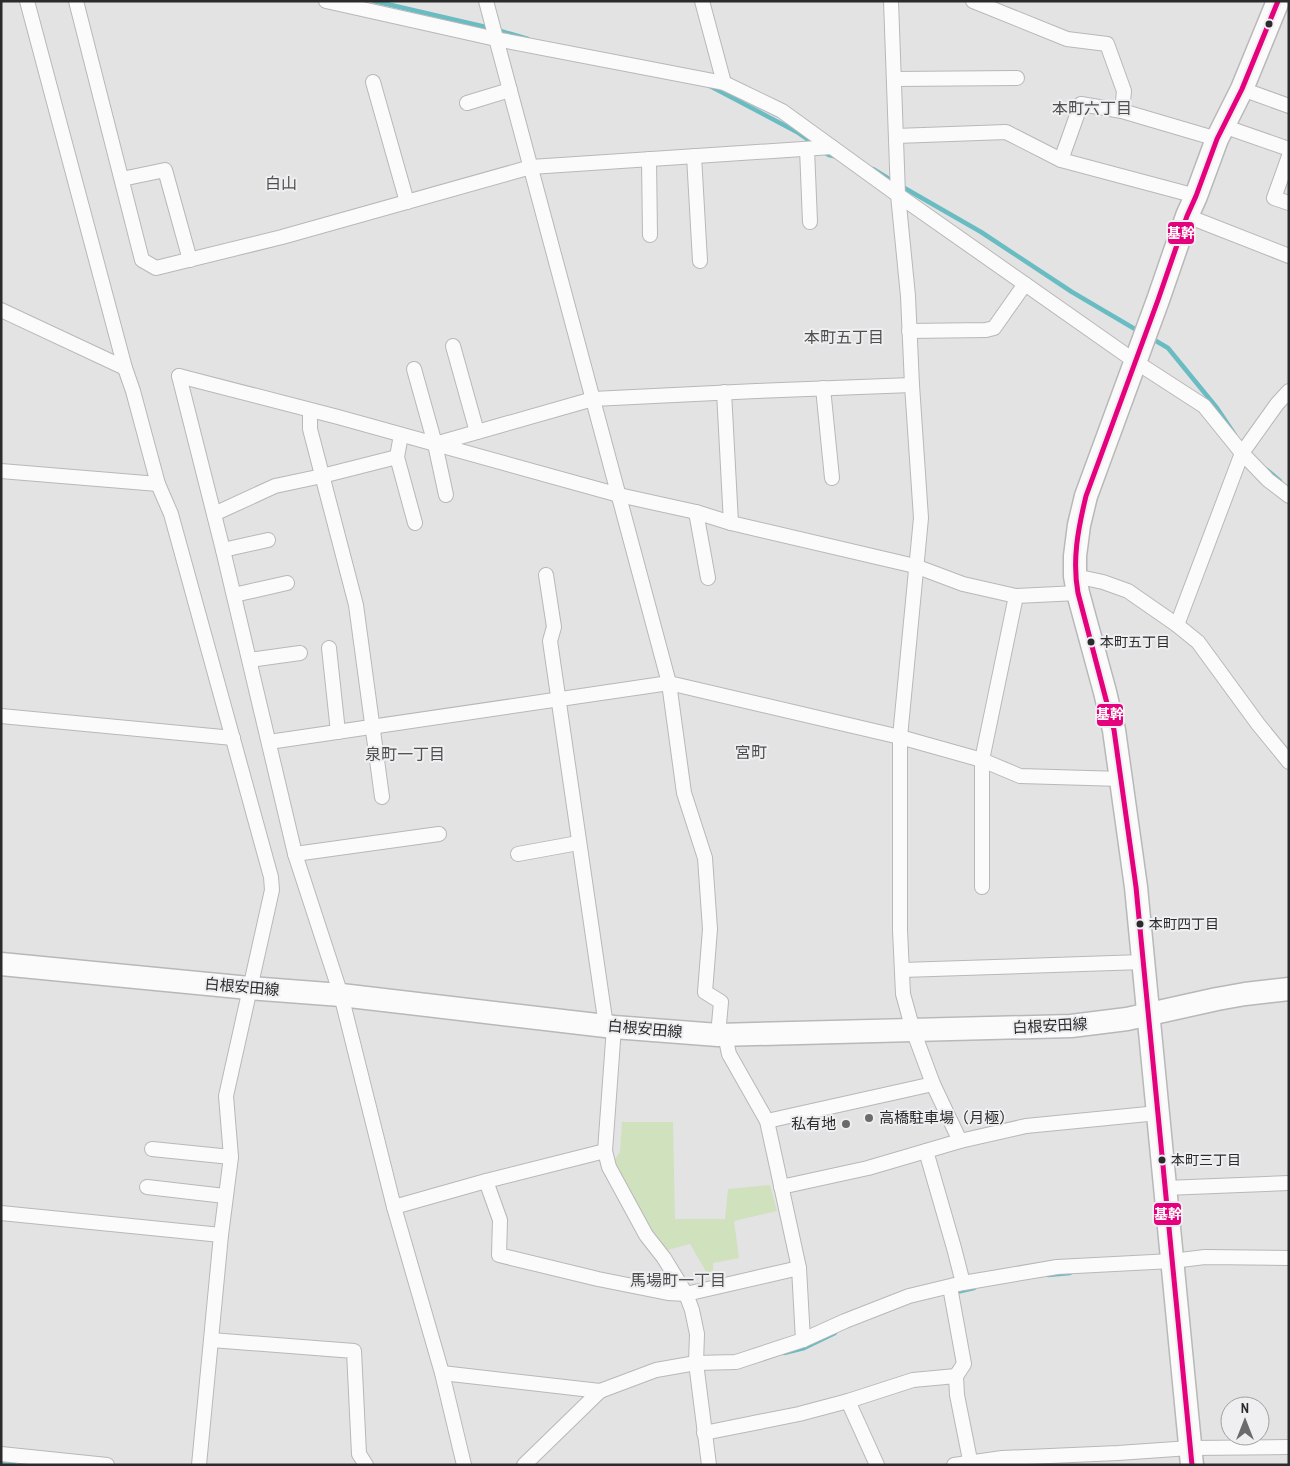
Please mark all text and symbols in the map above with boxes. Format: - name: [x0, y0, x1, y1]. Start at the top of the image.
- unlabelled marker: [1264, 19, 1274, 29]
- district label: 本町六丁目: [1052, 97, 1132, 119]
- district label: 白山: [265, 172, 297, 194]
- line badge: 基幹: [1167, 221, 1195, 245]
- text: 基幹: [1167, 224, 1195, 242]
- district label: 本町五丁目: [804, 326, 884, 348]
- place label: 本町五丁目: [1100, 633, 1170, 651]
- marker: 本町五丁目: [1086, 637, 1096, 647]
- line badge: 基幹: [1096, 703, 1124, 727]
- text: 基幹: [1096, 705, 1124, 723]
- district label: 宮町: [735, 741, 767, 763]
- district label: 泉町一丁目: [365, 743, 445, 765]
- place label: 本町四丁目: [1149, 915, 1219, 933]
- marker: 本町四丁目: [1135, 919, 1145, 929]
- street label: 白根安田線: [204, 973, 280, 1000]
- street label: 白根安田線: [1012, 1013, 1088, 1038]
- street label: 白根安田線: [607, 1015, 683, 1042]
- place label: 高橋駐車場（月極）: [879, 1107, 1014, 1128]
- marker: 高橋駐車場（月極）: [863, 1112, 875, 1124]
- place label: 私有地: [791, 1113, 836, 1134]
- marker: 私有地: [840, 1118, 852, 1130]
- place label: 本町三丁目: [1171, 1151, 1241, 1169]
- marker: 本町三丁目: [1157, 1155, 1167, 1165]
- line badge: 基幹: [1153, 1202, 1182, 1226]
- text: 基幹: [1154, 1205, 1182, 1223]
- district label: 馬場町一丁目: [630, 1269, 726, 1291]
- north arrow: [1220, 1396, 1270, 1446]
- text: N: [1241, 1399, 1249, 1417]

